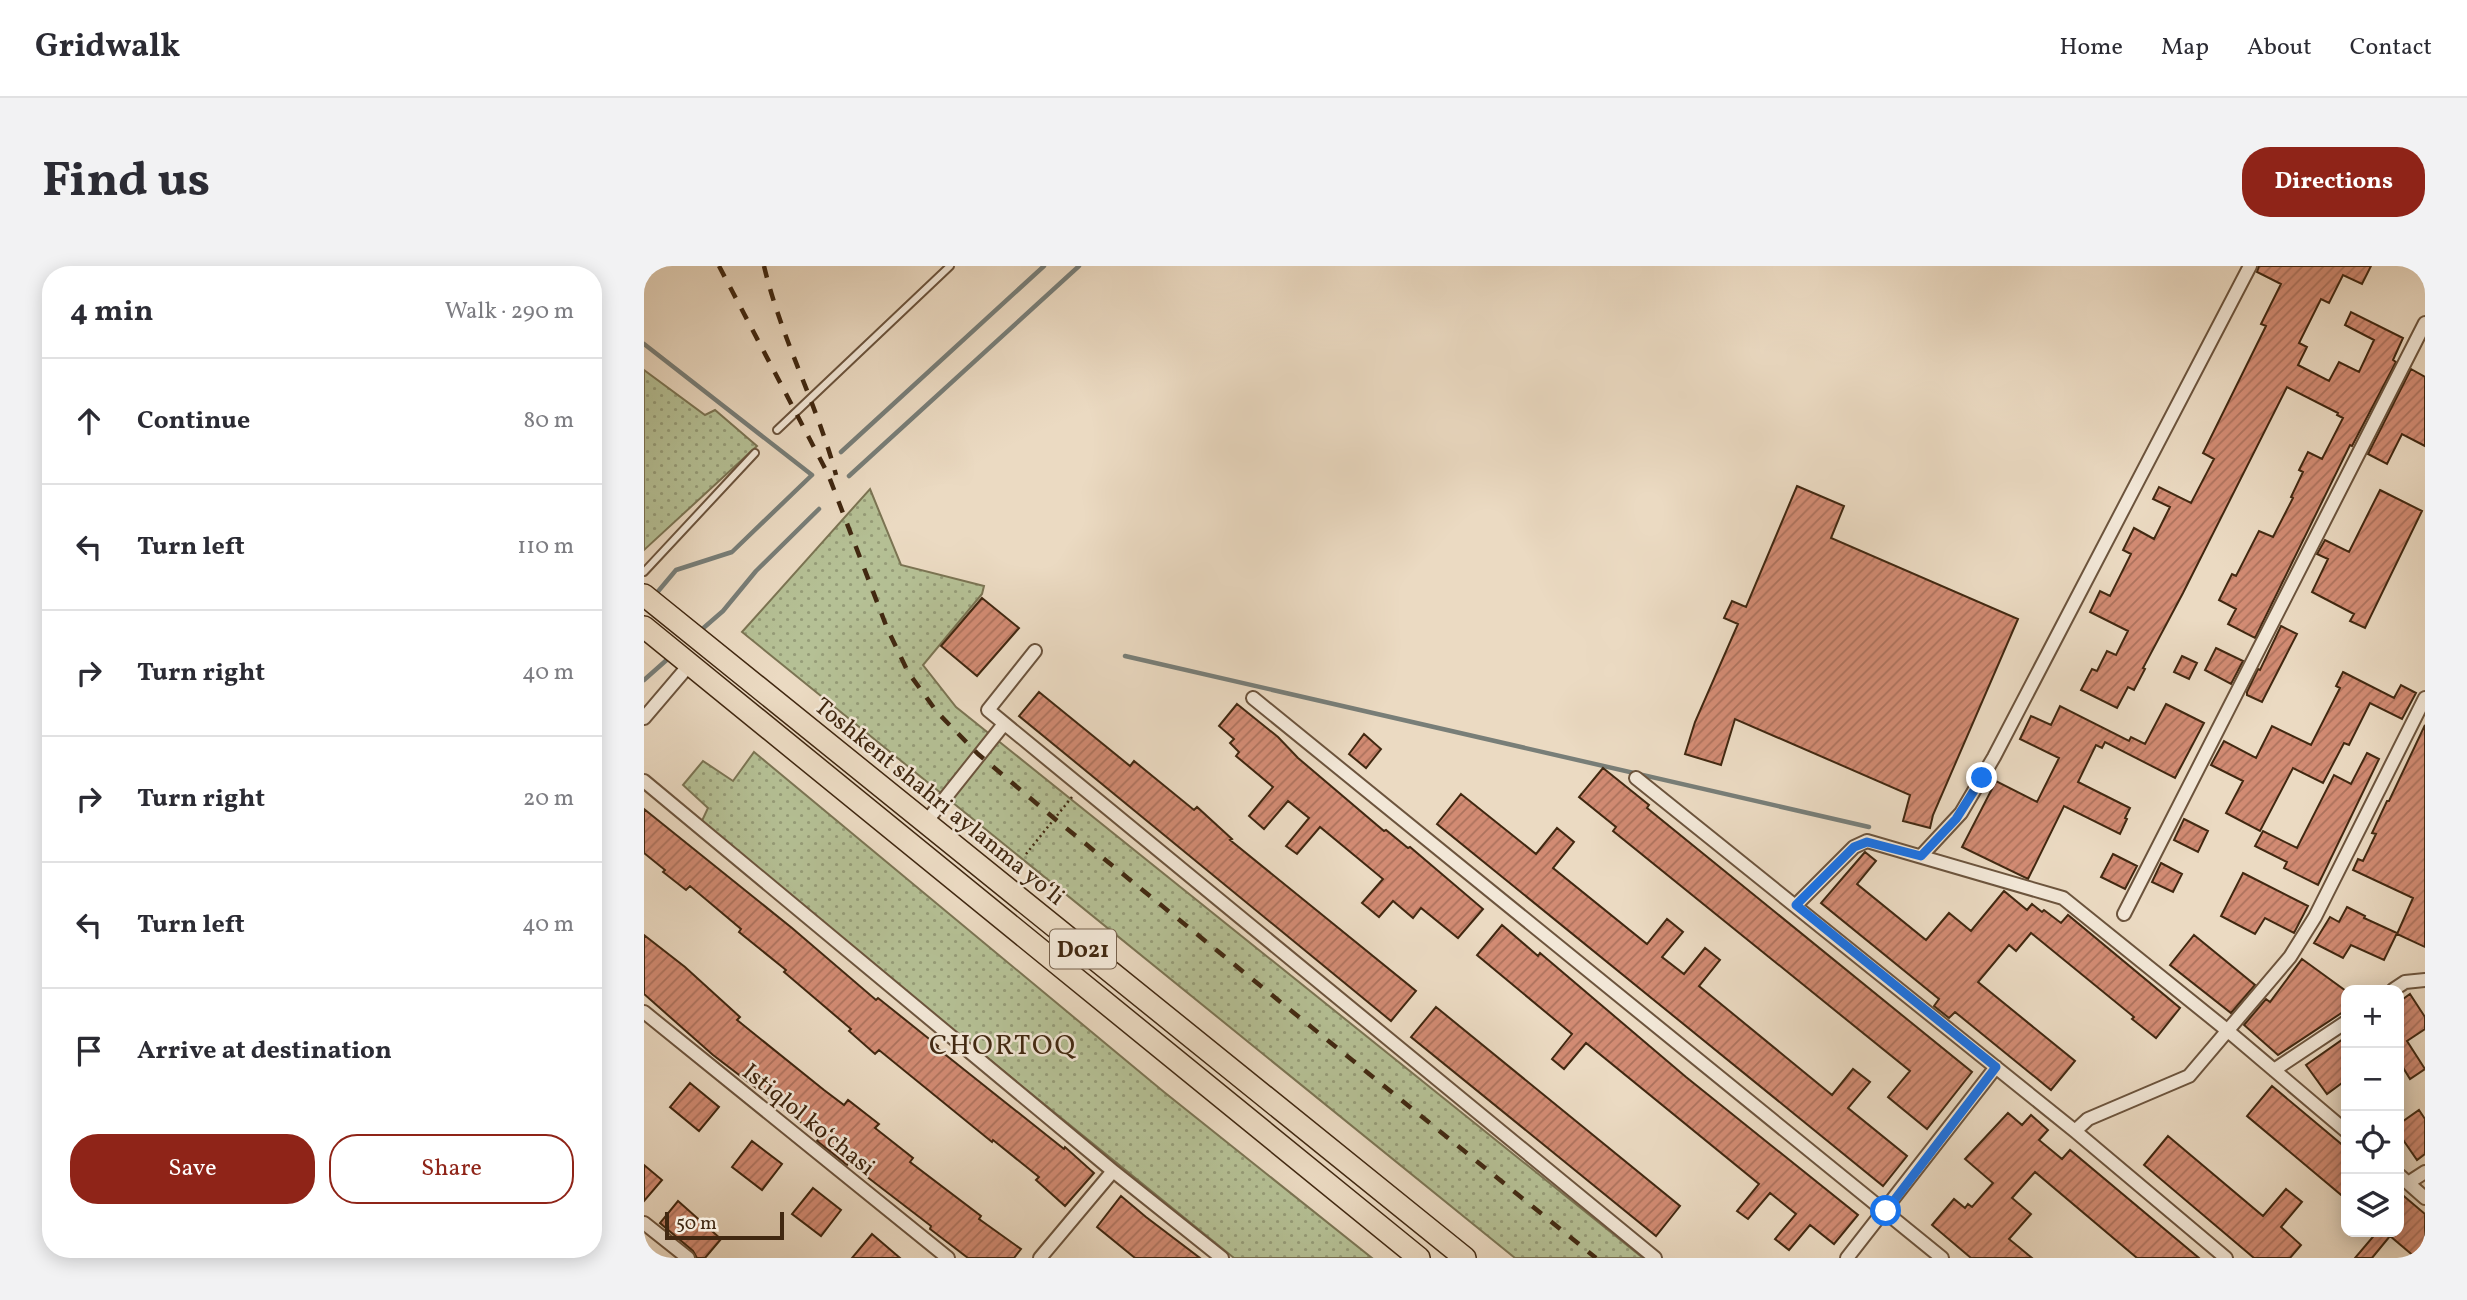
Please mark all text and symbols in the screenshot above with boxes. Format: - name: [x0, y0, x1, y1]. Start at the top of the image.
- text: Gridwalk: [35, 25, 180, 71]
- text: Home: [2059, 31, 2123, 65]
- text: Map: [2161, 31, 2209, 65]
- text: About: [2247, 31, 2312, 65]
- text: Contact: [2350, 31, 2432, 65]
- button: Directions: [2242, 147, 2425, 217]
- text: Find us: [42, 148, 210, 217]
- text: 4 min: [70, 291, 154, 333]
- text: Walk · 290 m: [445, 296, 574, 328]
- icon: ahead: [70, 402, 108, 440]
- text: Continue: [137, 403, 250, 439]
- text: 80 m: [524, 405, 574, 437]
- icon: left: [70, 528, 108, 566]
- text: Turn left: [137, 529, 245, 565]
- text: 110 m: [517, 531, 574, 563]
- icon: right: [70, 654, 108, 692]
- text: Turn right: [137, 655, 265, 691]
- text: 40 m: [522, 657, 574, 689]
- street label: Toshkent shahri aylanma yoʻli: [806, 691, 1071, 914]
- route end: [1966, 762, 1997, 793]
- icon: right: [70, 780, 108, 818]
- text: Turn right: [137, 781, 265, 817]
- text: 20 m: [523, 783, 574, 815]
- icon: left: [70, 906, 108, 944]
- text: Turn left: [137, 907, 245, 943]
- text: 40 m: [522, 909, 574, 941]
- road number: D021: [1050, 930, 1116, 968]
- map controls: [2341, 985, 2404, 1237]
- button: +: [2341, 985, 2404, 1048]
- district label: CHORTOQ: [929, 1027, 1077, 1066]
- icon: arrive: [70, 1032, 108, 1070]
- text: Arrive at destination: [137, 1033, 392, 1069]
- button: −: [2341, 1048, 2404, 1111]
- street label: Istiqlol koʻchasi: [734, 1056, 881, 1185]
- button: locate: [2341, 1111, 2404, 1174]
- button: Save: [70, 1134, 315, 1204]
- button: Share: [329, 1134, 574, 1204]
- button: layers: [2341, 1174, 2404, 1237]
- route start: [1870, 1195, 1901, 1226]
- scale bar: [665, 1209, 784, 1241]
- text: 50 m: [676, 1211, 717, 1237]

